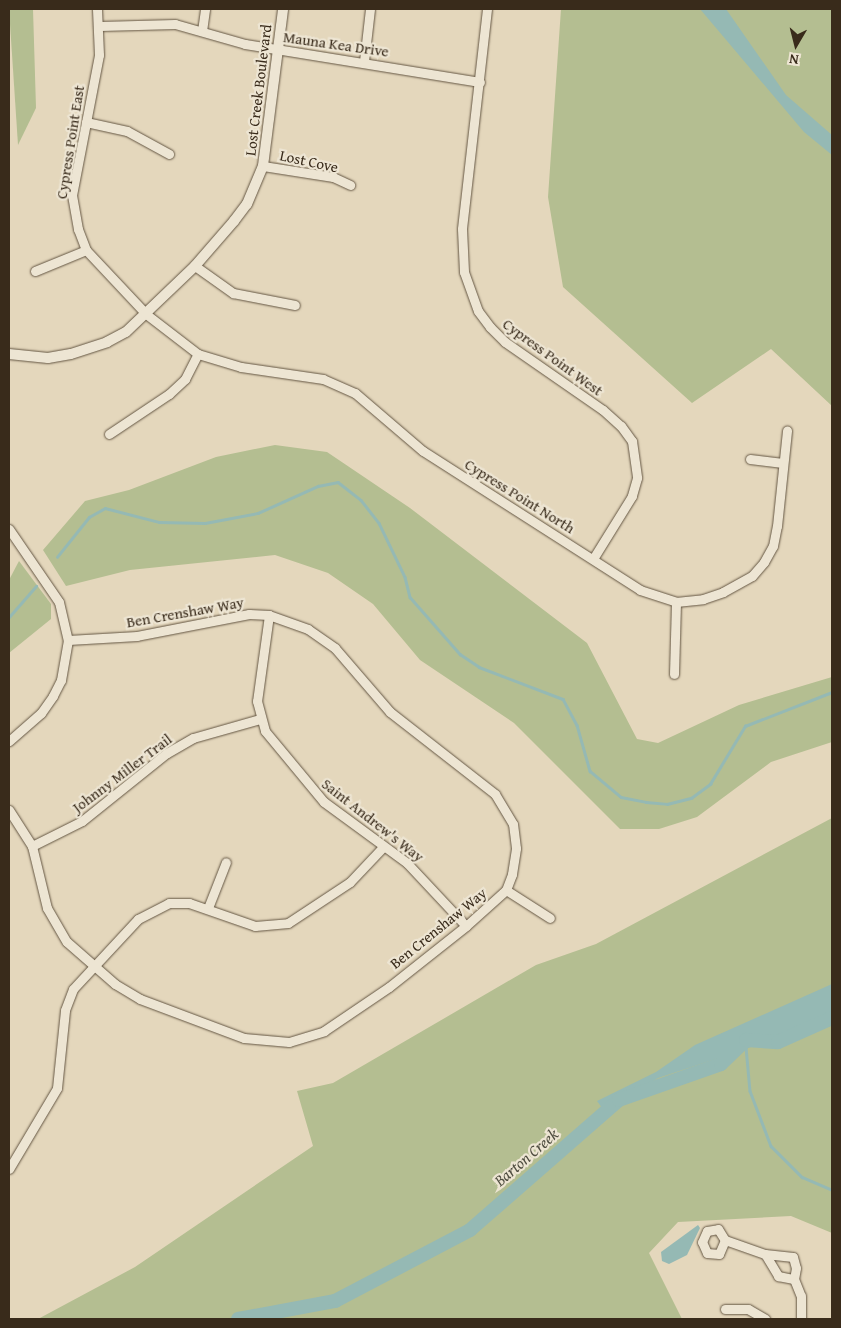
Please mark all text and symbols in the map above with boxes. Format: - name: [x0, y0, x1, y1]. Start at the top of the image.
- north arrow: [771, 20, 821, 70]
- street label: Lost Creek Boulevard: [241, 23, 275, 157]
- street label: Mauna Kea Drive: [282, 28, 390, 60]
- text: N: [788, 49, 800, 70]
- street label: Cypress Point East: [52, 84, 88, 200]
- street label: Lost Cove: [278, 146, 340, 176]
- street label: Cypress Point West: [499, 315, 607, 399]
- street label: Cypress Point North: [462, 455, 578, 537]
- street label: Ben Crenshaw Way: [125, 593, 245, 631]
- street label: Johnny Miller Trail: [69, 730, 175, 816]
- street label: Saint Andrew's Way: [318, 775, 428, 865]
- street label: Ben Crenshaw Way: [386, 884, 490, 972]
- water label: Barton Creek: [490, 1124, 562, 1190]

